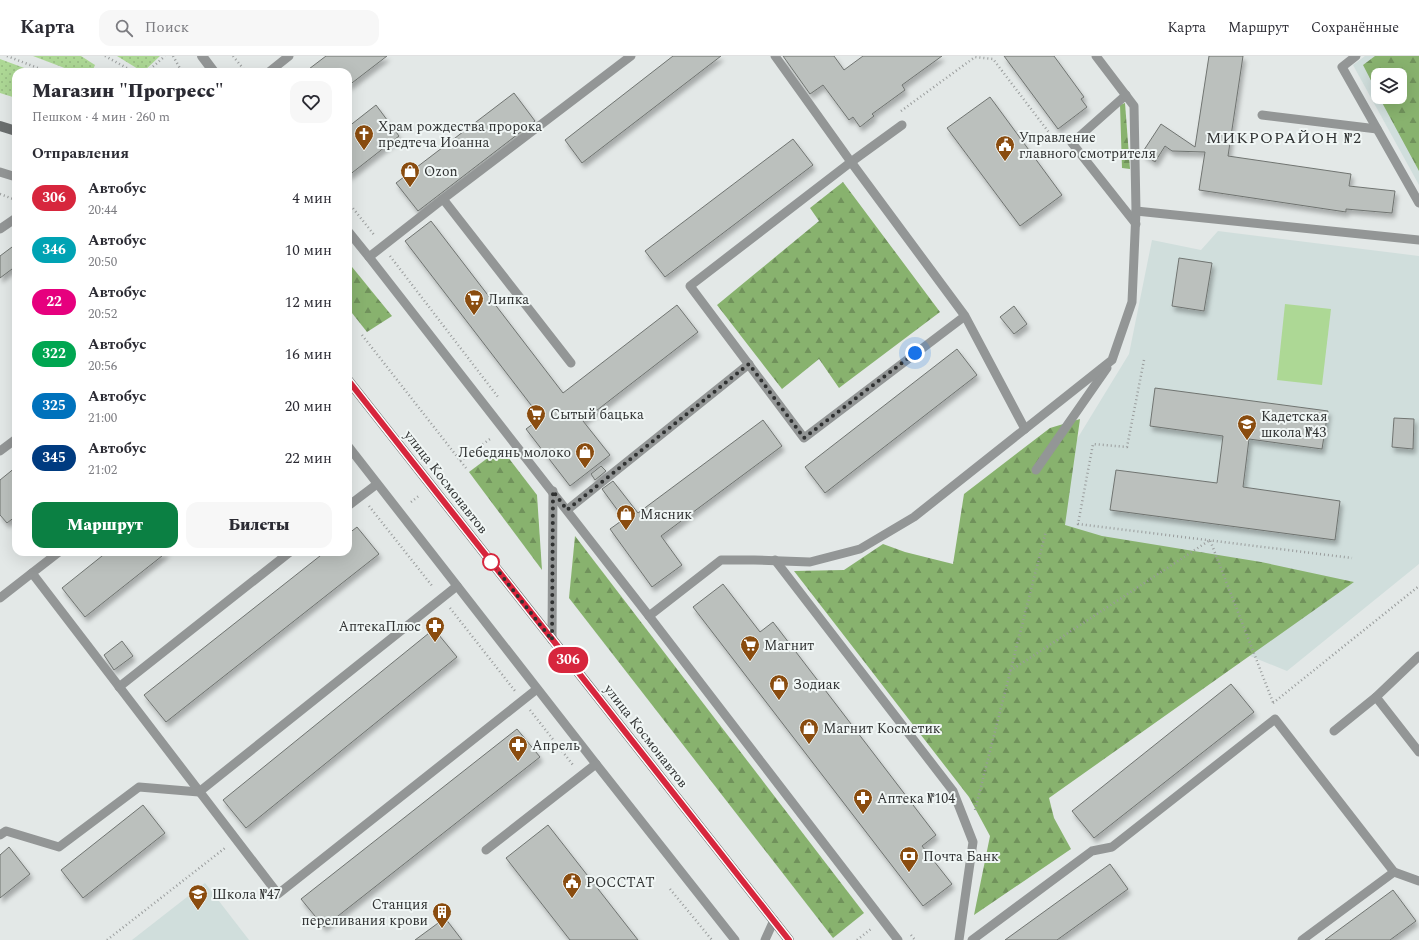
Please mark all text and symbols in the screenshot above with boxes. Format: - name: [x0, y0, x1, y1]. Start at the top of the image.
- search box: [99, 10, 379, 46]
- text: Карта: [20, 13, 75, 42]
- text: Поиск: [145, 16, 189, 39]
- icon: search: [113, 17, 135, 39]
- text: Карта: [1168, 17, 1206, 38]
- text: Маршрут: [1228, 17, 1289, 38]
- text: Сохранённые: [1311, 17, 1399, 38]
- map controls: [1371, 68, 1407, 104]
- button: layers: [1371, 68, 1407, 104]
- text: Магазин "Прогресс": [32, 77, 223, 106]
- button: heart: [290, 81, 332, 123]
- text: Пешком · 4 мин · 260 m: [32, 107, 170, 127]
- place label: Храм рождества пророка предтеча Иоанна: [378, 116, 542, 153]
- church icon: Храм рождества пророка предтеча Иоанна: [353, 123, 375, 151]
- district label: МИКРОРАЙОН №2: [1206, 126, 1362, 150]
- place label: Управление главного смотрителя: [1019, 127, 1156, 164]
- public building icon: Управление главного смотрителя: [994, 134, 1016, 162]
- text: Отправления: [32, 142, 129, 165]
- shop icon: Ozon: [399, 160, 421, 188]
- place label: Ozon: [424, 161, 458, 182]
- text: Автобус: [88, 177, 147, 200]
- text: 306: [42, 187, 66, 208]
- text: 4 мин: [292, 187, 332, 210]
- text: 20:44: [88, 200, 117, 220]
- text: Автобус: [88, 229, 147, 252]
- text: 346: [42, 239, 66, 260]
- text: 10 мин: [285, 239, 332, 262]
- text: 20:50: [88, 252, 117, 272]
- text: Автобус: [88, 281, 147, 304]
- supermarket icon: Липка: [463, 288, 485, 316]
- place label: Липка: [488, 289, 529, 310]
- text: 22: [46, 291, 62, 312]
- text: 12 мин: [285, 291, 332, 314]
- text: 20:52: [88, 304, 117, 324]
- text: Автобус: [88, 333, 147, 356]
- text: 322: [42, 343, 66, 364]
- text: 16 мин: [285, 343, 332, 366]
- your location: [905, 343, 925, 363]
- text: 20:56: [88, 356, 117, 376]
- text: Автобус: [88, 385, 147, 408]
- text: 325: [42, 395, 66, 416]
- text: 20 мин: [285, 395, 332, 418]
- supermarket icon: Сытый бацька: [525, 403, 547, 431]
- place label: Сытый бацька: [550, 404, 644, 425]
- place label: Кадетская школа №43: [1261, 406, 1327, 443]
- text: 21:00: [88, 408, 117, 428]
- school or university icon: Кадетская школа №43: [1236, 413, 1258, 441]
- street label: улица Космонавтов: [398, 425, 493, 538]
- text: Автобус: [88, 437, 147, 460]
- shop icon: Лебедянь молоко: [574, 441, 596, 469]
- place label: Лебедянь молоко: [458, 442, 571, 463]
- text: 345: [42, 447, 66, 468]
- text: 22 мин: [285, 447, 332, 470]
- text: 21:02: [88, 460, 117, 480]
- button: Маршрут: [32, 502, 178, 548]
- button: Билеты: [186, 502, 332, 548]
- shop icon: Мясник: [615, 503, 637, 531]
- place label: Мясник: [640, 504, 692, 525]
- unlabelled marker: [482, 553, 500, 571]
- pharmacy icon: АптекаПлюс: [424, 615, 446, 643]
- place label: АптекаПлюс: [339, 616, 421, 637]
- supermarket icon: Магнит: [739, 634, 761, 662]
- place label: Магнит: [764, 635, 814, 656]
- line badge: 306: [545, 647, 591, 673]
- text: 306: [556, 649, 580, 670]
- shop icon: Зодиак: [768, 673, 790, 701]
- place label: Зодиак: [793, 674, 841, 695]
- street label: улица Космонавтов: [598, 679, 693, 792]
- shop icon: Магнит Косметик: [798, 717, 820, 745]
- place label: Магнит Косметик: [823, 718, 941, 739]
- pharmacy icon: Апрель: [507, 734, 529, 762]
- place label: Апрель: [532, 735, 580, 756]
- pharmacy icon: Аптека №104: [852, 787, 874, 815]
- place label: Аптека №104: [877, 788, 955, 809]
- bank icon: Почта Банк: [898, 845, 920, 873]
- place label: Почта Банк: [923, 846, 999, 867]
- public building icon: РОССТАТ: [561, 871, 583, 899]
- place label: РОССТАТ: [586, 872, 655, 893]
- school or university icon: Школа №47: [187, 883, 209, 911]
- place label: Школа №47: [212, 884, 281, 905]
- place label: Станция переливания крови: [302, 894, 428, 931]
- building icon: Станция переливания крови: [431, 901, 453, 929]

